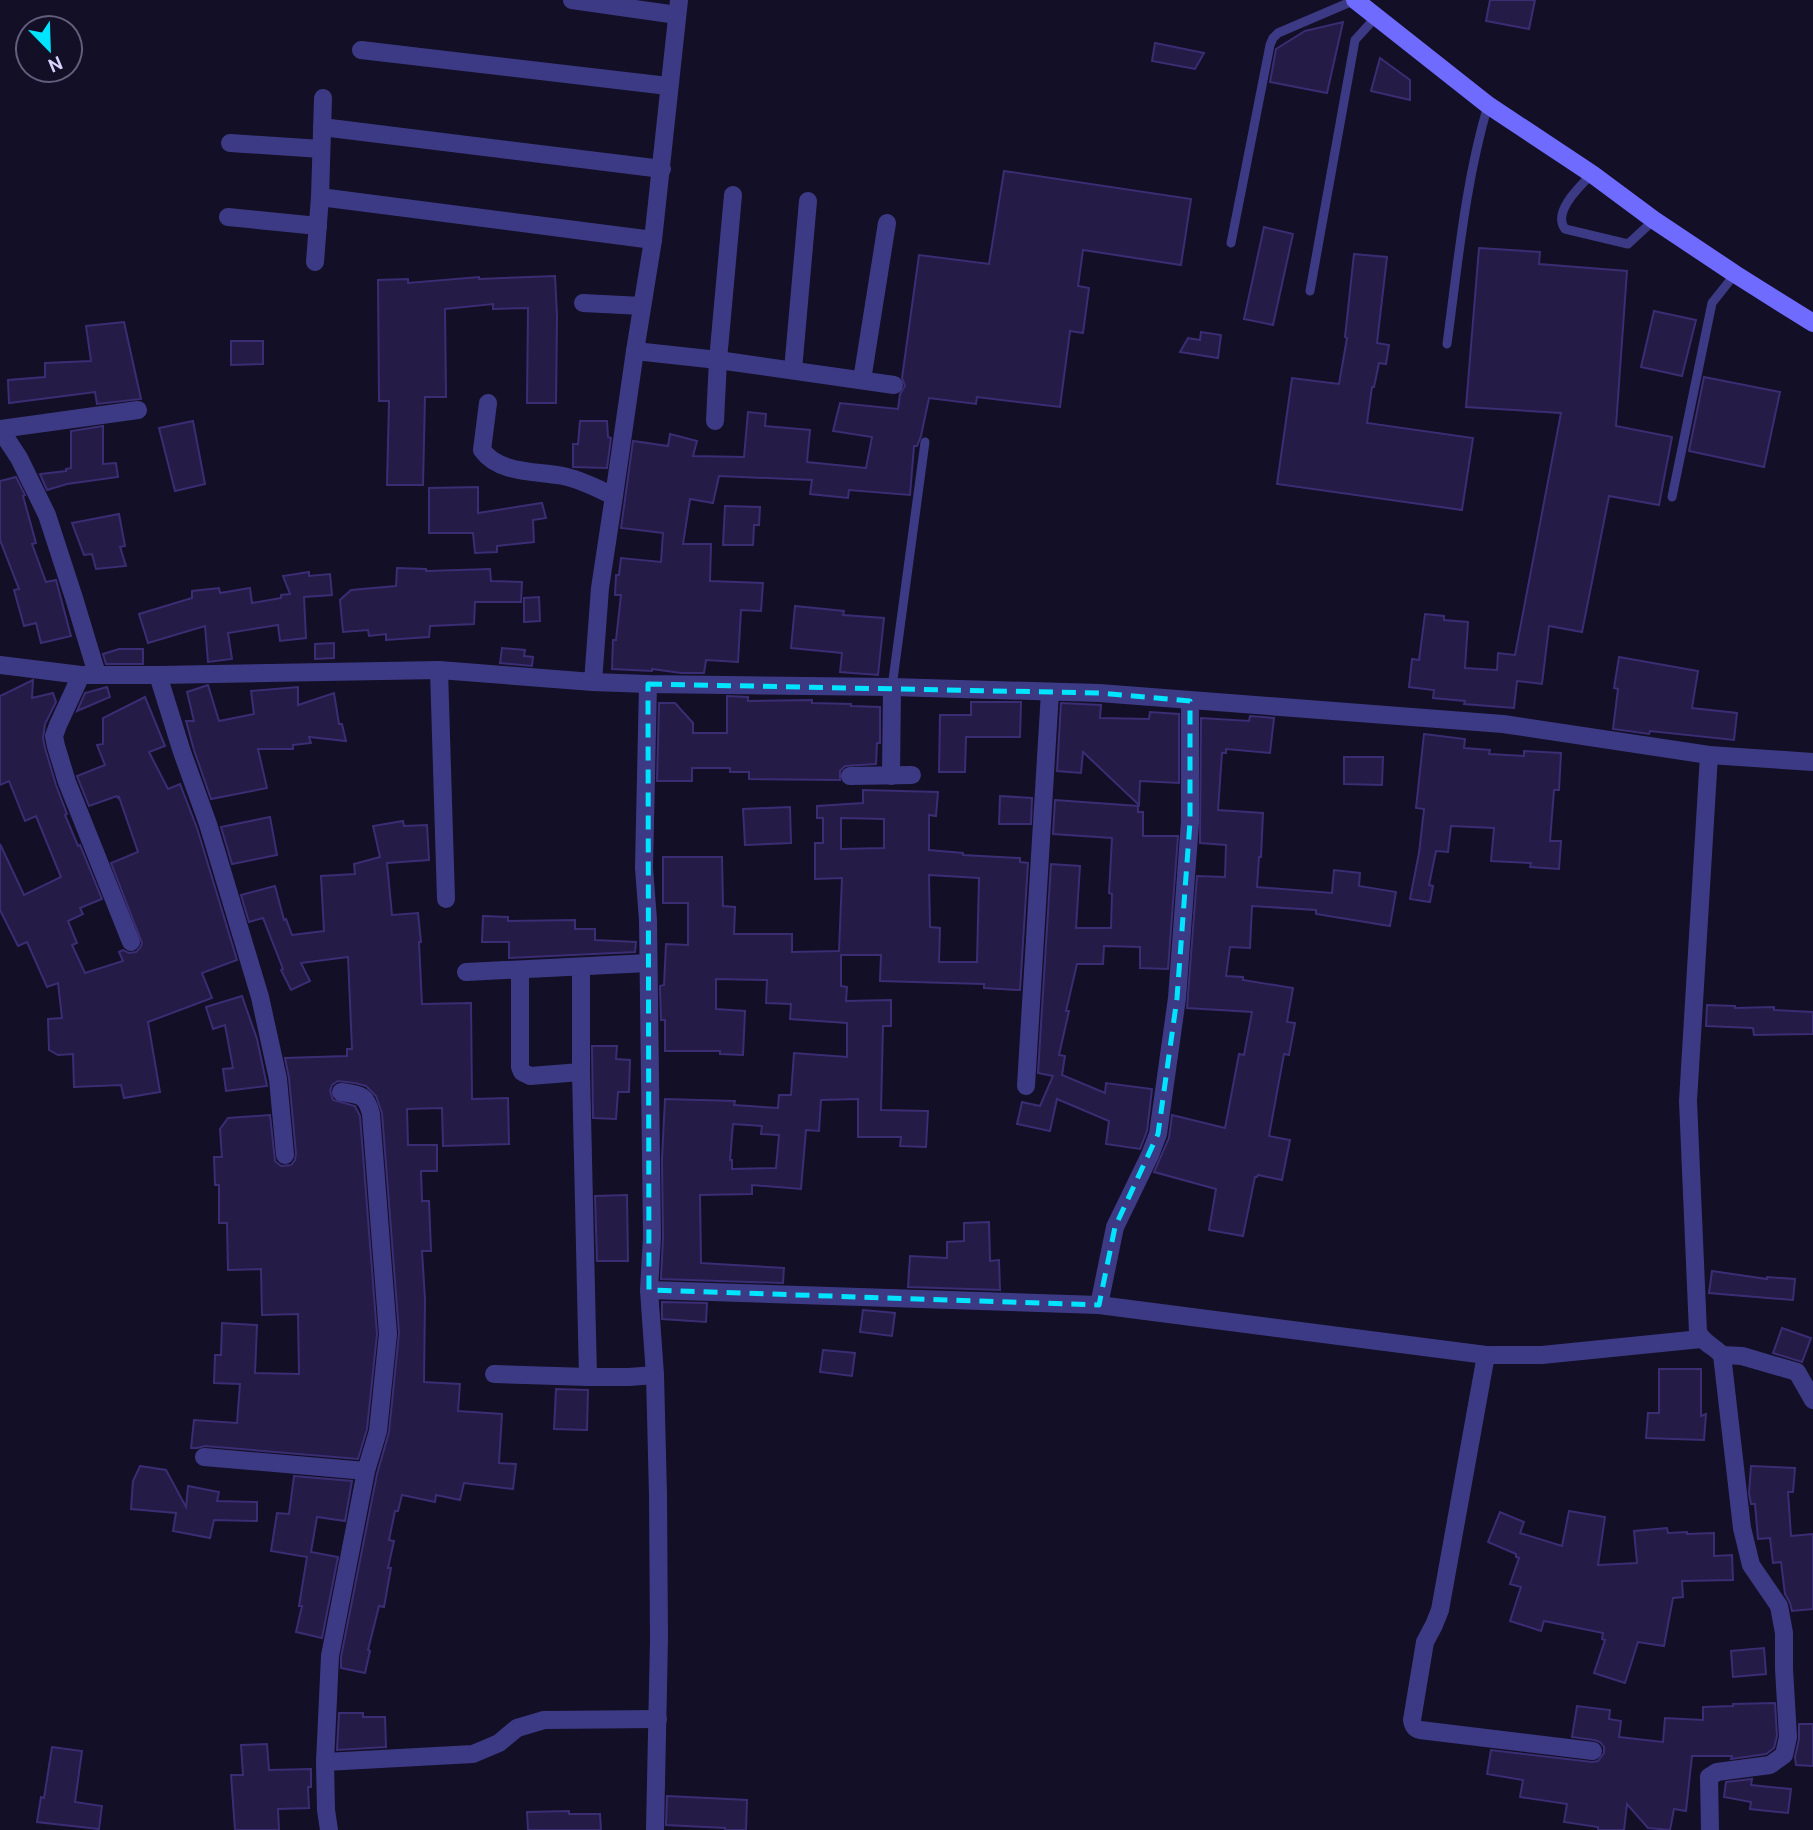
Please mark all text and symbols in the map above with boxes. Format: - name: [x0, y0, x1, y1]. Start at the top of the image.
- north arrow: [14, 14, 84, 84]
- text: N: [45, 51, 66, 77]

